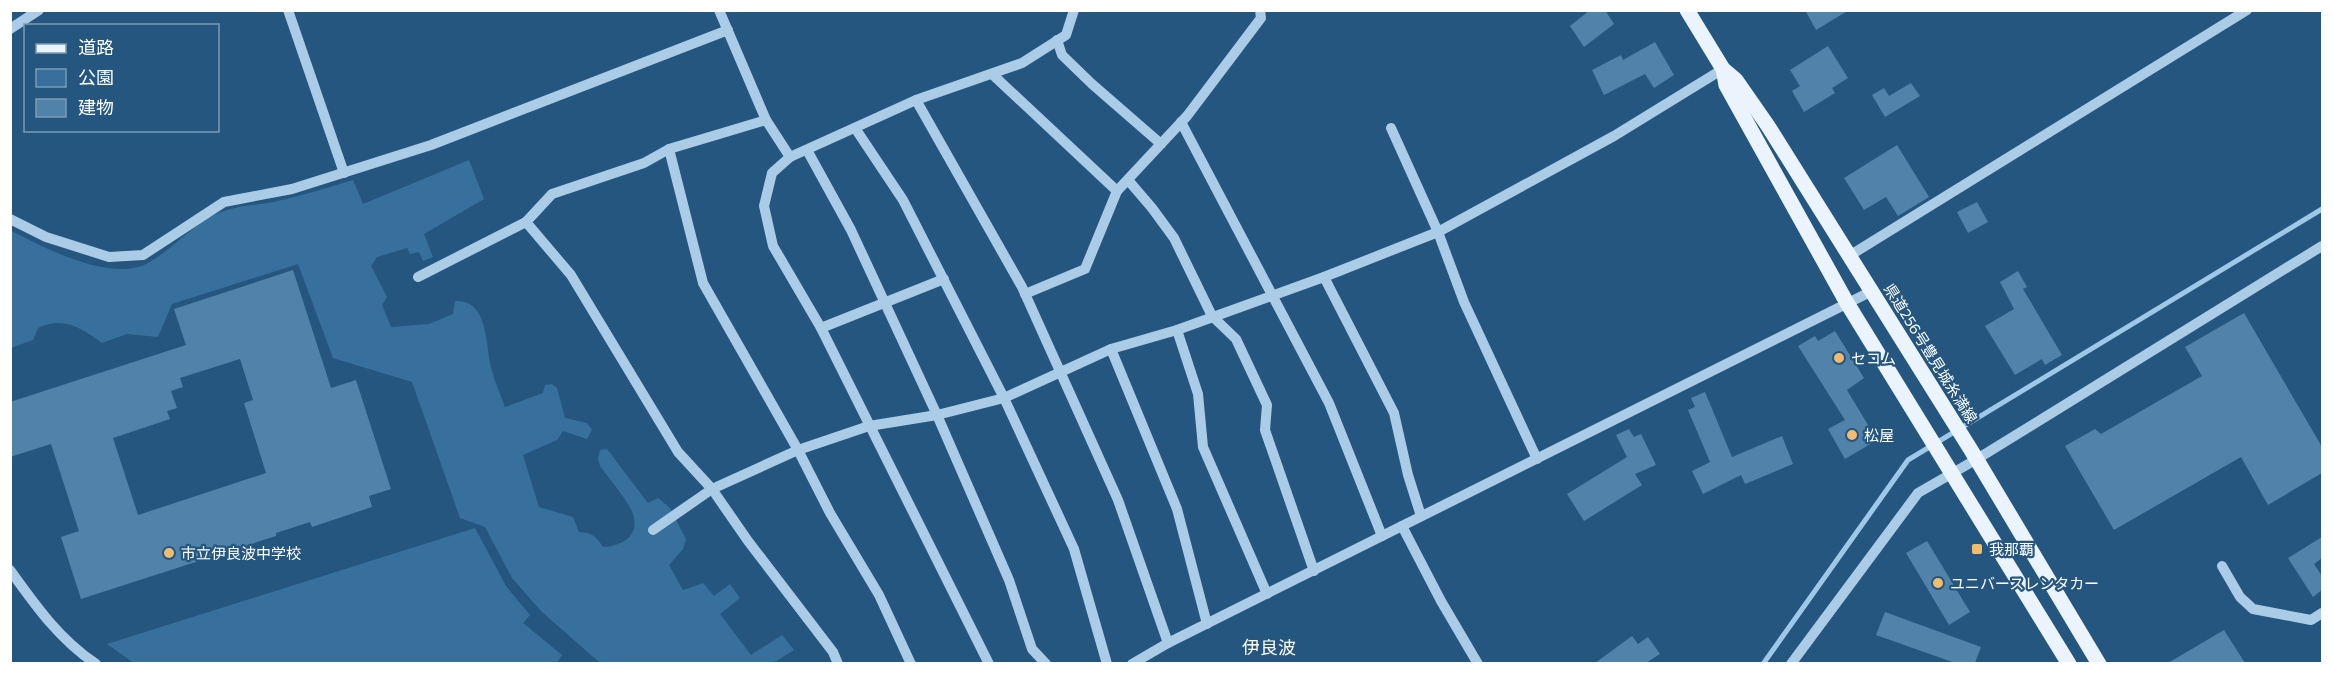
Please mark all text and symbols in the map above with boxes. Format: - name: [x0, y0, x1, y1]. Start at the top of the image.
- legend: [24, 24, 219, 132]
- text: 道路: [78, 36, 114, 58]
- text: 公園: [78, 66, 114, 88]
- text: 建物: [78, 96, 114, 118]
- street label: 県道256号豊見城糸満線: [1881, 280, 1981, 426]
- place label: セコム: [1851, 349, 1896, 367]
- marker: セコム: [1832, 351, 1846, 365]
- place label: 松屋: [1864, 426, 1894, 444]
- marker: 松屋: [1845, 428, 1859, 442]
- place label: 我那覇: [1989, 540, 2034, 558]
- marker: 我那覇: [1970, 542, 1984, 556]
- place label: 市立伊良波中学校: [181, 544, 301, 562]
- marker: 市立伊良波中学校: [162, 546, 176, 560]
- place label: ユニバースレンタカー: [1950, 574, 2099, 592]
- marker: ユニバースレンタカー: [1931, 576, 1945, 590]
- district label: 伊良波: [1242, 636, 1296, 658]

